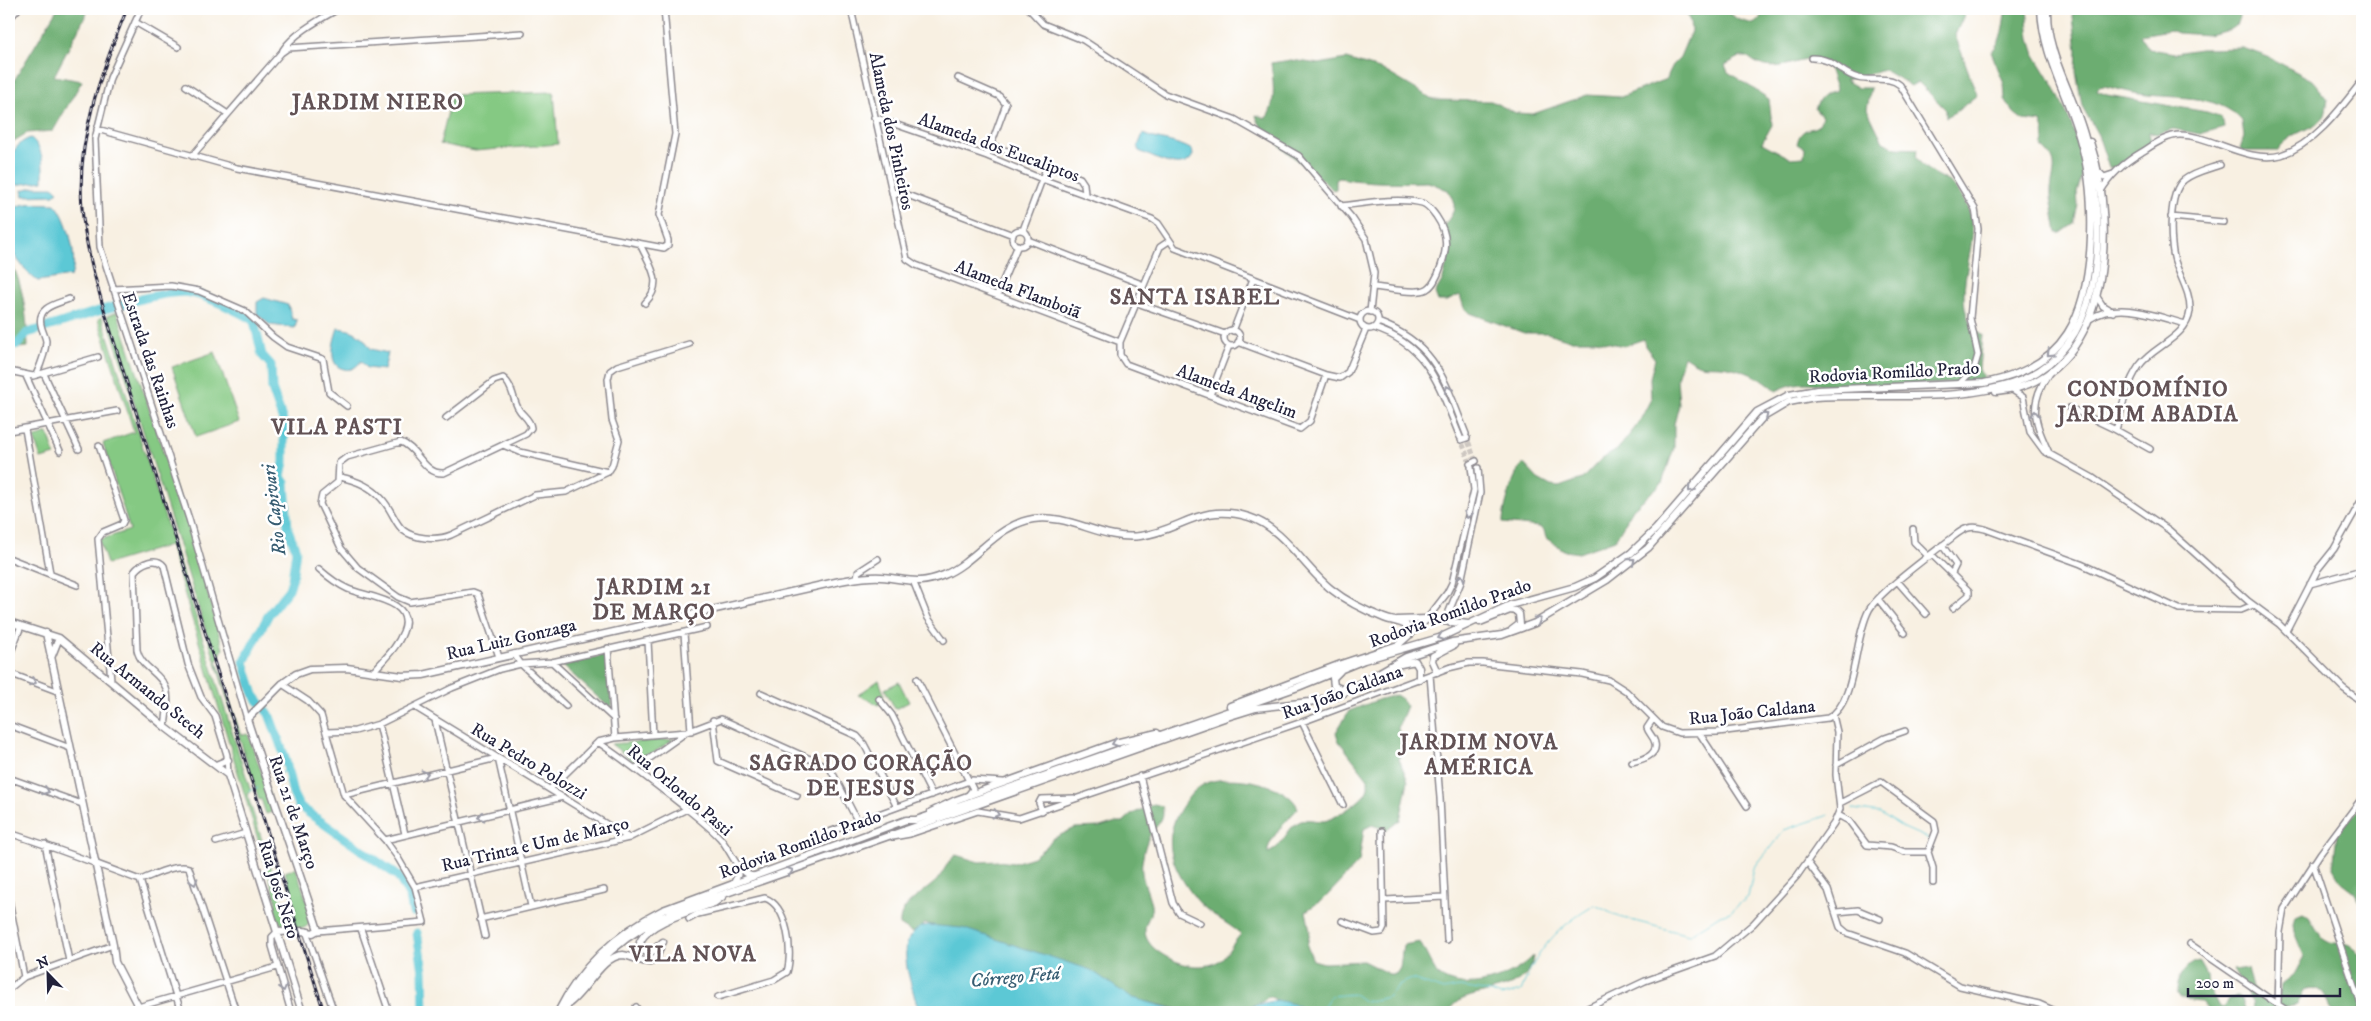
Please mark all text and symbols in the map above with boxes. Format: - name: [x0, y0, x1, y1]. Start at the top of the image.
- street label: Alameda dos Pinheiros: [864, 50, 919, 212]
- district label: JARDIM NIERO: [289, 89, 464, 116]
- street label: Alameda dos Eucaliptos: [915, 109, 1082, 187]
- street label: Alameda Flamboiã: [952, 256, 1084, 324]
- district label: SANTA ISABEL: [1110, 284, 1280, 311]
- street label: Estrada das Rainhas: [116, 289, 184, 431]
- one-way arrow: [2046, 347, 2055, 356]
- street label: Rodovia Romildo Prado: [1808, 358, 1980, 388]
- street label: Alameda Angelim: [1173, 360, 1300, 424]
- district label: CONDOMÍNIO JARDIM ABADIA: [2054, 375, 2239, 428]
- one-way arrow: [1444, 385, 1454, 394]
- one-way arrow: [2030, 410, 2041, 418]
- one-way arrow: [1760, 413, 1769, 422]
- district label: VILA PASTI: [270, 414, 403, 441]
- water label: Rio Capivari: [257, 462, 293, 558]
- one-way arrow: [1687, 484, 1696, 493]
- one-way arrow: [1463, 510, 1474, 519]
- one-way arrow: [1626, 559, 1635, 567]
- district label: JARDIM 21 DE MARÇO: [592, 574, 716, 626]
- street label: Rodovia Romildo Prado: [1366, 574, 1535, 653]
- one-way arrow: [1456, 574, 1466, 582]
- street label: Rua Luiz Gonzaga: [444, 614, 579, 666]
- one-way arrow: [1532, 617, 1541, 627]
- one-way arrow: [1437, 631, 1446, 641]
- street label: Rua Armando Stech: [85, 637, 210, 744]
- street label: Rua João Caldana: [1279, 661, 1406, 725]
- one-way arrow: [28, 676, 37, 686]
- street label: Rua João Caldana: [1688, 695, 1817, 731]
- street label: Rua Pedro Polozzi: [467, 719, 590, 805]
- district label: JARDIM NOVA AMÉRICA: [1397, 729, 1558, 781]
- one-way arrow: [1111, 737, 1119, 747]
- street label: Rua Orlondo Pasti: [622, 740, 737, 841]
- district label: SAGRADO CORAÇÃO DE JESUS: [749, 749, 973, 802]
- street label: Rua 21 de Março: [263, 752, 323, 872]
- one-way arrow: [420, 769, 429, 780]
- one-way arrow: [41, 785, 49, 795]
- street label: Rodovia Romildo Prado: [716, 805, 885, 884]
- one-way arrow: [992, 808, 1000, 818]
- one-way arrow: [477, 811, 486, 822]
- street label: Rua Trinta e Um de Março: [439, 813, 631, 877]
- street label: Rua José Nero: [253, 837, 304, 942]
- one-way arrow: [786, 867, 794, 877]
- one-way arrow: [188, 877, 198, 885]
- district label: VILA NOVA: [628, 941, 757, 968]
- north arrow: [22, 948, 72, 998]
- text: N: [35, 952, 53, 973]
- water label: Córrego Fetá: [969, 962, 1064, 993]
- scale bar: [2188, 966, 2341, 998]
- text: 200 m: [2196, 974, 2234, 993]
- one-way arrow: [278, 984, 288, 992]

